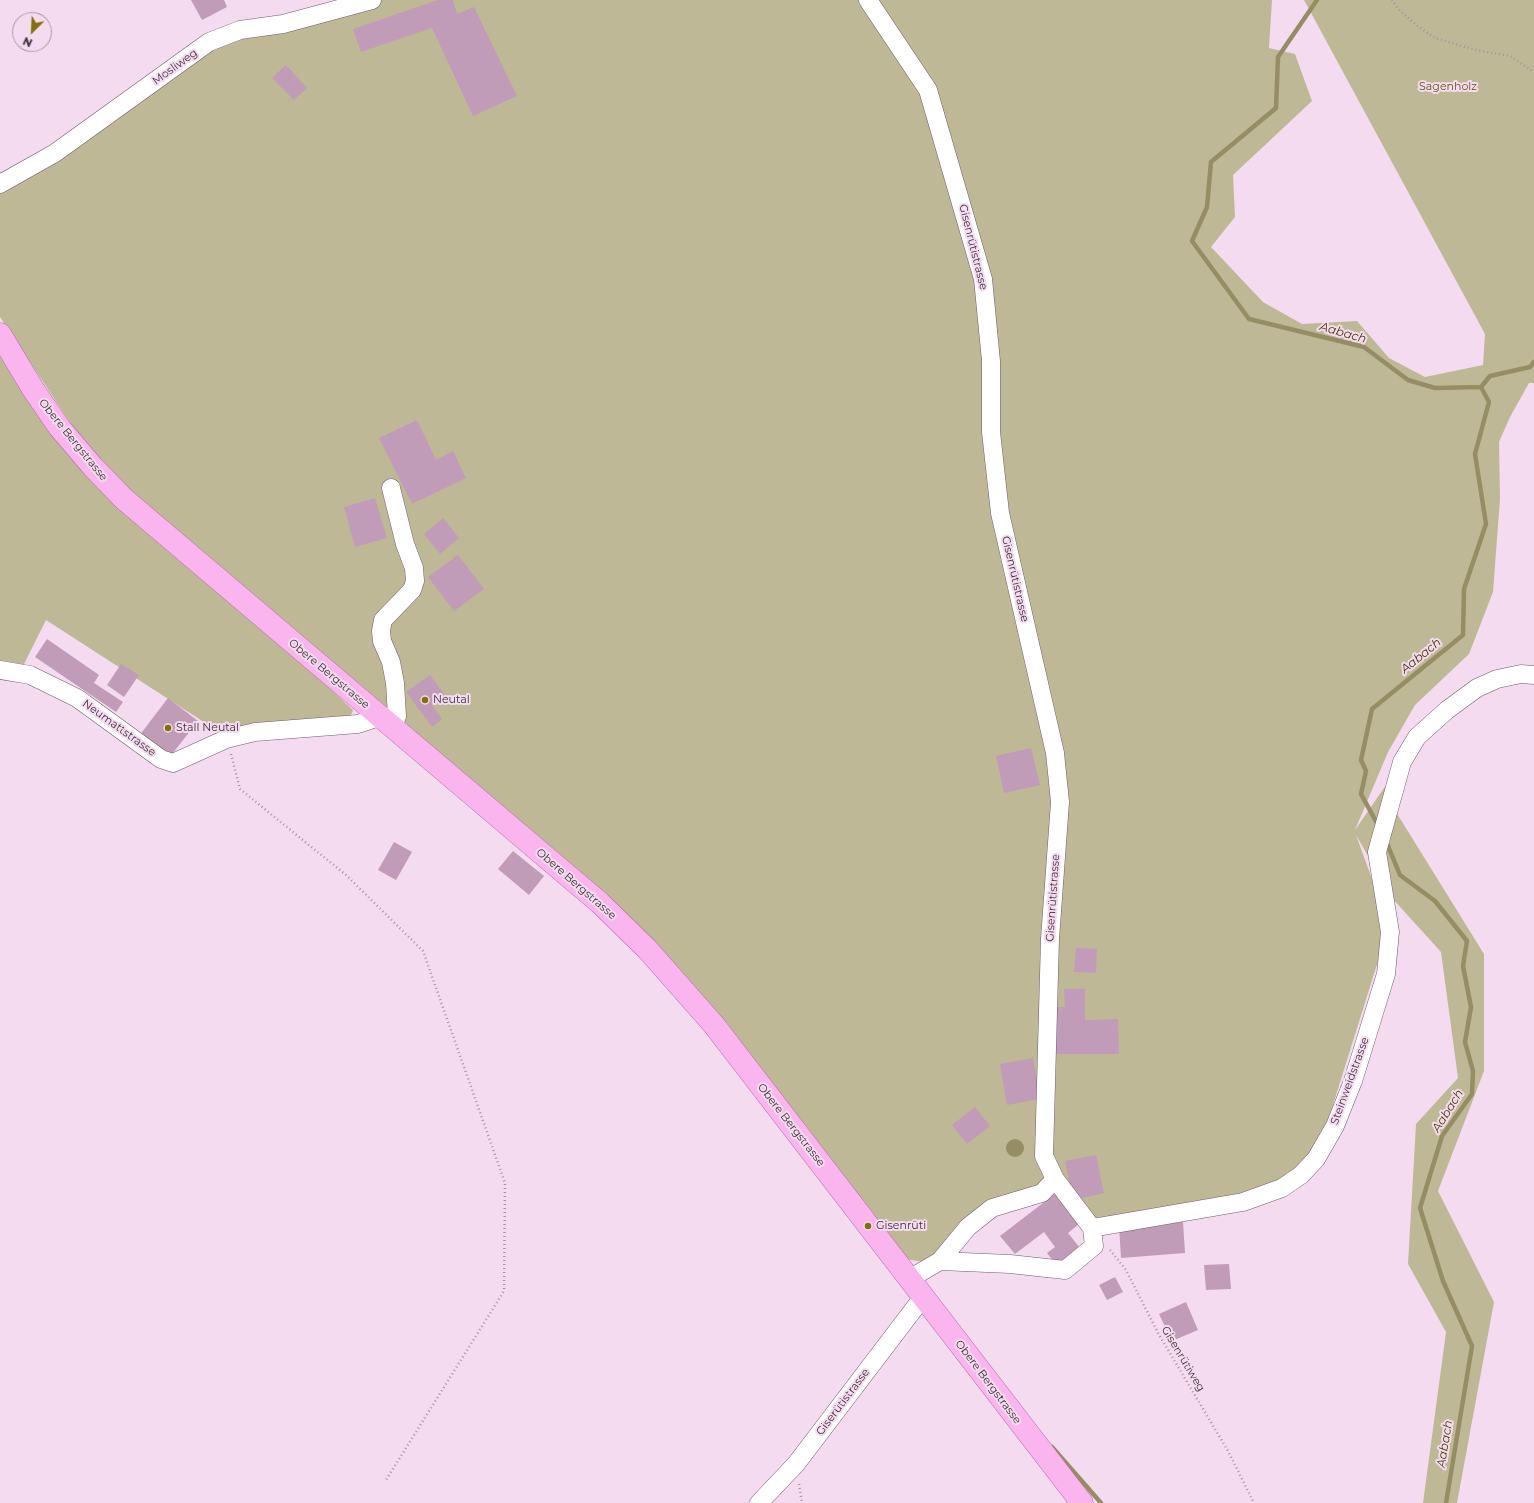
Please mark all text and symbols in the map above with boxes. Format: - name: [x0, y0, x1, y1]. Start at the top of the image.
- north arrow: [12, 12, 52, 52]
- text: N: [21, 34, 34, 50]
- street label: Mosliweg: [150, 46, 200, 88]
- park label: Sagenholz: [1419, 80, 1477, 94]
- street label: Gisenrütistrasse: [956, 203, 990, 291]
- water label: Aabach: [1318, 320, 1368, 346]
- street label: Obere Bergstrasse: [36, 396, 110, 484]
- street label: Gisenrütistrasse: [999, 535, 1031, 623]
- water label: Aabach: [1398, 635, 1444, 677]
- street label: Obere Bergstrasse: [286, 636, 372, 712]
- place label: Neutal: [433, 693, 470, 707]
- marker: Neutal: [420, 695, 430, 705]
- street label: Neumattstrasse: [80, 697, 158, 759]
- place label: Stall Neutal: [176, 721, 239, 735]
- marker: Stall Neutal: [163, 723, 173, 733]
- street label: Obere Bergstrasse: [533, 846, 619, 922]
- street label: Gisenrütistrasse: [1043, 854, 1063, 942]
- street label: Steinweidstrasse: [1328, 1035, 1372, 1127]
- street label: Obere Bergstrasse: [755, 1081, 827, 1169]
- water label: Aabach: [1429, 1087, 1467, 1135]
- place label: Gisenrüti: [876, 1219, 926, 1233]
- marker: Gisenrüti: [863, 1221, 873, 1231]
- street label: Gisenrütiweg: [1158, 1324, 1208, 1394]
- street label: Obere Bergstrasse: [952, 1337, 1024, 1427]
- street label: Giserütistrasse: [814, 1366, 872, 1438]
- water label: Aabach: [1434, 1419, 1456, 1469]

